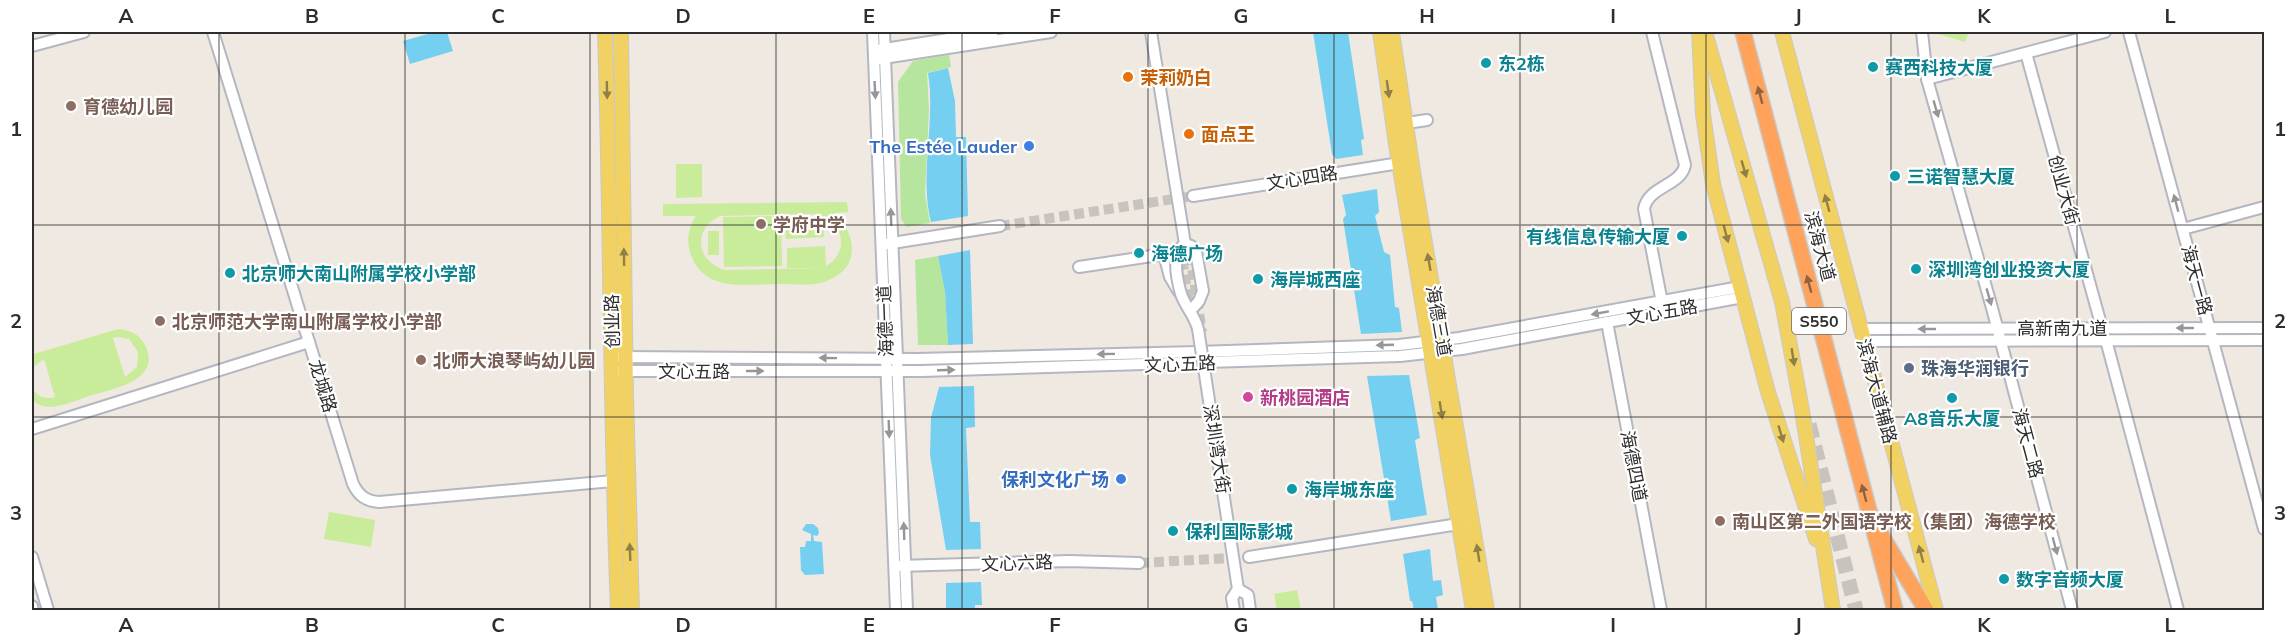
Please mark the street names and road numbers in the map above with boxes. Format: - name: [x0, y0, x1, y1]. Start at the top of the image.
- street label: 创业大街: [2044, 152, 2084, 228]
- street label: 文心四路: [1265, 161, 1339, 195]
- street label: 滨海大道: [1800, 208, 1840, 284]
- street label: 海天一路: [2177, 242, 2217, 318]
- street label: 海德三道: [1421, 284, 1457, 358]
- street label: 海德一道: [872, 285, 898, 357]
- street label: 创业路: [600, 294, 624, 348]
- street label: 文心五路: [1625, 294, 1699, 330]
- road number: S550: [1792, 308, 1846, 334]
- street label: 高新南九道: [2017, 317, 2107, 340]
- street label: 滨海大道辅路: [1852, 336, 1902, 446]
- street label: 文心五路: [1144, 351, 1216, 377]
- street label: 龙城路: [304, 357, 342, 415]
- street label: 文心五路: [658, 360, 730, 383]
- street label: 深圳湾大街: [1199, 403, 1235, 495]
- street label: 海天二路: [2008, 405, 2048, 481]
- street label: 海德四道: [1616, 428, 1652, 504]
- street label: 文心六路: [981, 550, 1053, 576]

